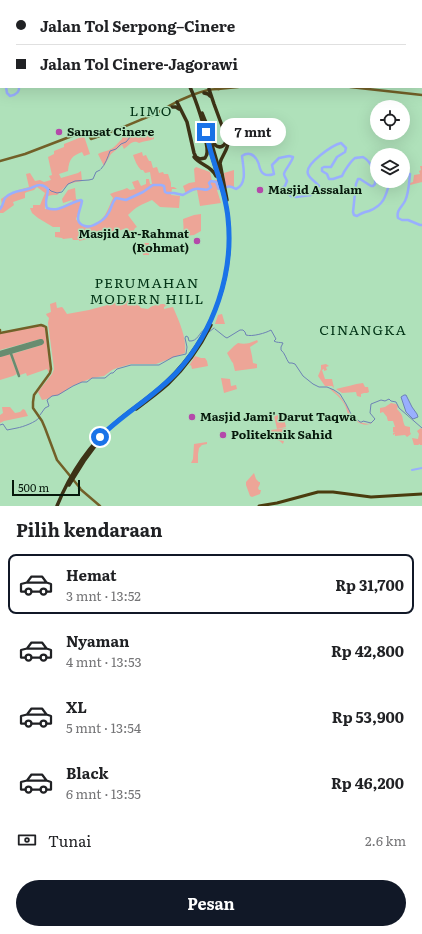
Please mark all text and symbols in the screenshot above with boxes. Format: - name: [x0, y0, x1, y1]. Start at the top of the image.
- text: Jalan Tol Serpong–Cinere: [40, 14, 235, 37]
- text: Jalan Tol Cinere-Jagorawi: [40, 52, 238, 75]
- district label: LIMO: [129, 100, 173, 120]
- map controls: [370, 100, 410, 188]
- button: locate: [370, 100, 410, 140]
- callout: 7 mnt: [220, 118, 286, 146]
- place label: Samsat Cinere: [67, 122, 154, 140]
- text: 7 mnt: [235, 122, 271, 141]
- route end: [197, 123, 215, 141]
- marker: Samsat Cinere: [54, 127, 64, 137]
- button: layers: [370, 148, 410, 188]
- place label: Masjid Assalam: [268, 180, 362, 198]
- marker: Masjid Assalam: [255, 185, 265, 195]
- place label: Masjid Ar-Rahmat (Rohmat): [78, 224, 190, 256]
- marker: Masjid Ar-Rahmat (Rohmat): [192, 236, 202, 246]
- district label: PERUMAHAN MODERN HILL: [90, 272, 204, 308]
- district label: CINANGKA: [319, 319, 407, 339]
- place label: Masjid Jami' Darut Taqwa: [200, 407, 357, 425]
- marker: Masjid Jami' Darut Taqwa: [187, 412, 197, 422]
- place label: Politeknik Sahid: [231, 425, 332, 443]
- route start: [91, 428, 109, 446]
- marker: Politeknik Sahid: [218, 430, 228, 440]
- scale bar: [12, 478, 80, 497]
- text: 500 m: [18, 479, 49, 495]
- text: Pilih kendaraan: [16, 516, 162, 543]
- text: Hemat: [66, 563, 117, 586]
- icon: car: [18, 566, 54, 602]
- text: Rp 31,700: [335, 573, 404, 596]
- text: 3 mnt · 13:52: [66, 586, 141, 605]
- text: Nyaman: [66, 629, 129, 652]
- icon: car: [18, 632, 54, 668]
- text: Rp 42,800: [331, 639, 404, 662]
- text: 4 mnt · 13:53: [66, 652, 142, 671]
- text: XL: [66, 695, 87, 718]
- icon: car: [18, 698, 54, 734]
- text: Rp 53,900: [332, 705, 404, 728]
- text: 5 mnt · 13:54: [66, 718, 141, 737]
- text: Black: [66, 761, 109, 784]
- icon: car: [18, 764, 54, 800]
- text: Rp 46,200: [331, 771, 404, 794]
- text: 6 mnt · 13:55: [66, 784, 141, 803]
- icon: cash: [16, 829, 38, 851]
- text: Tunai: [48, 829, 91, 852]
- text: 2.6 km: [365, 831, 406, 850]
- button: Pesan: [16, 880, 406, 926]

